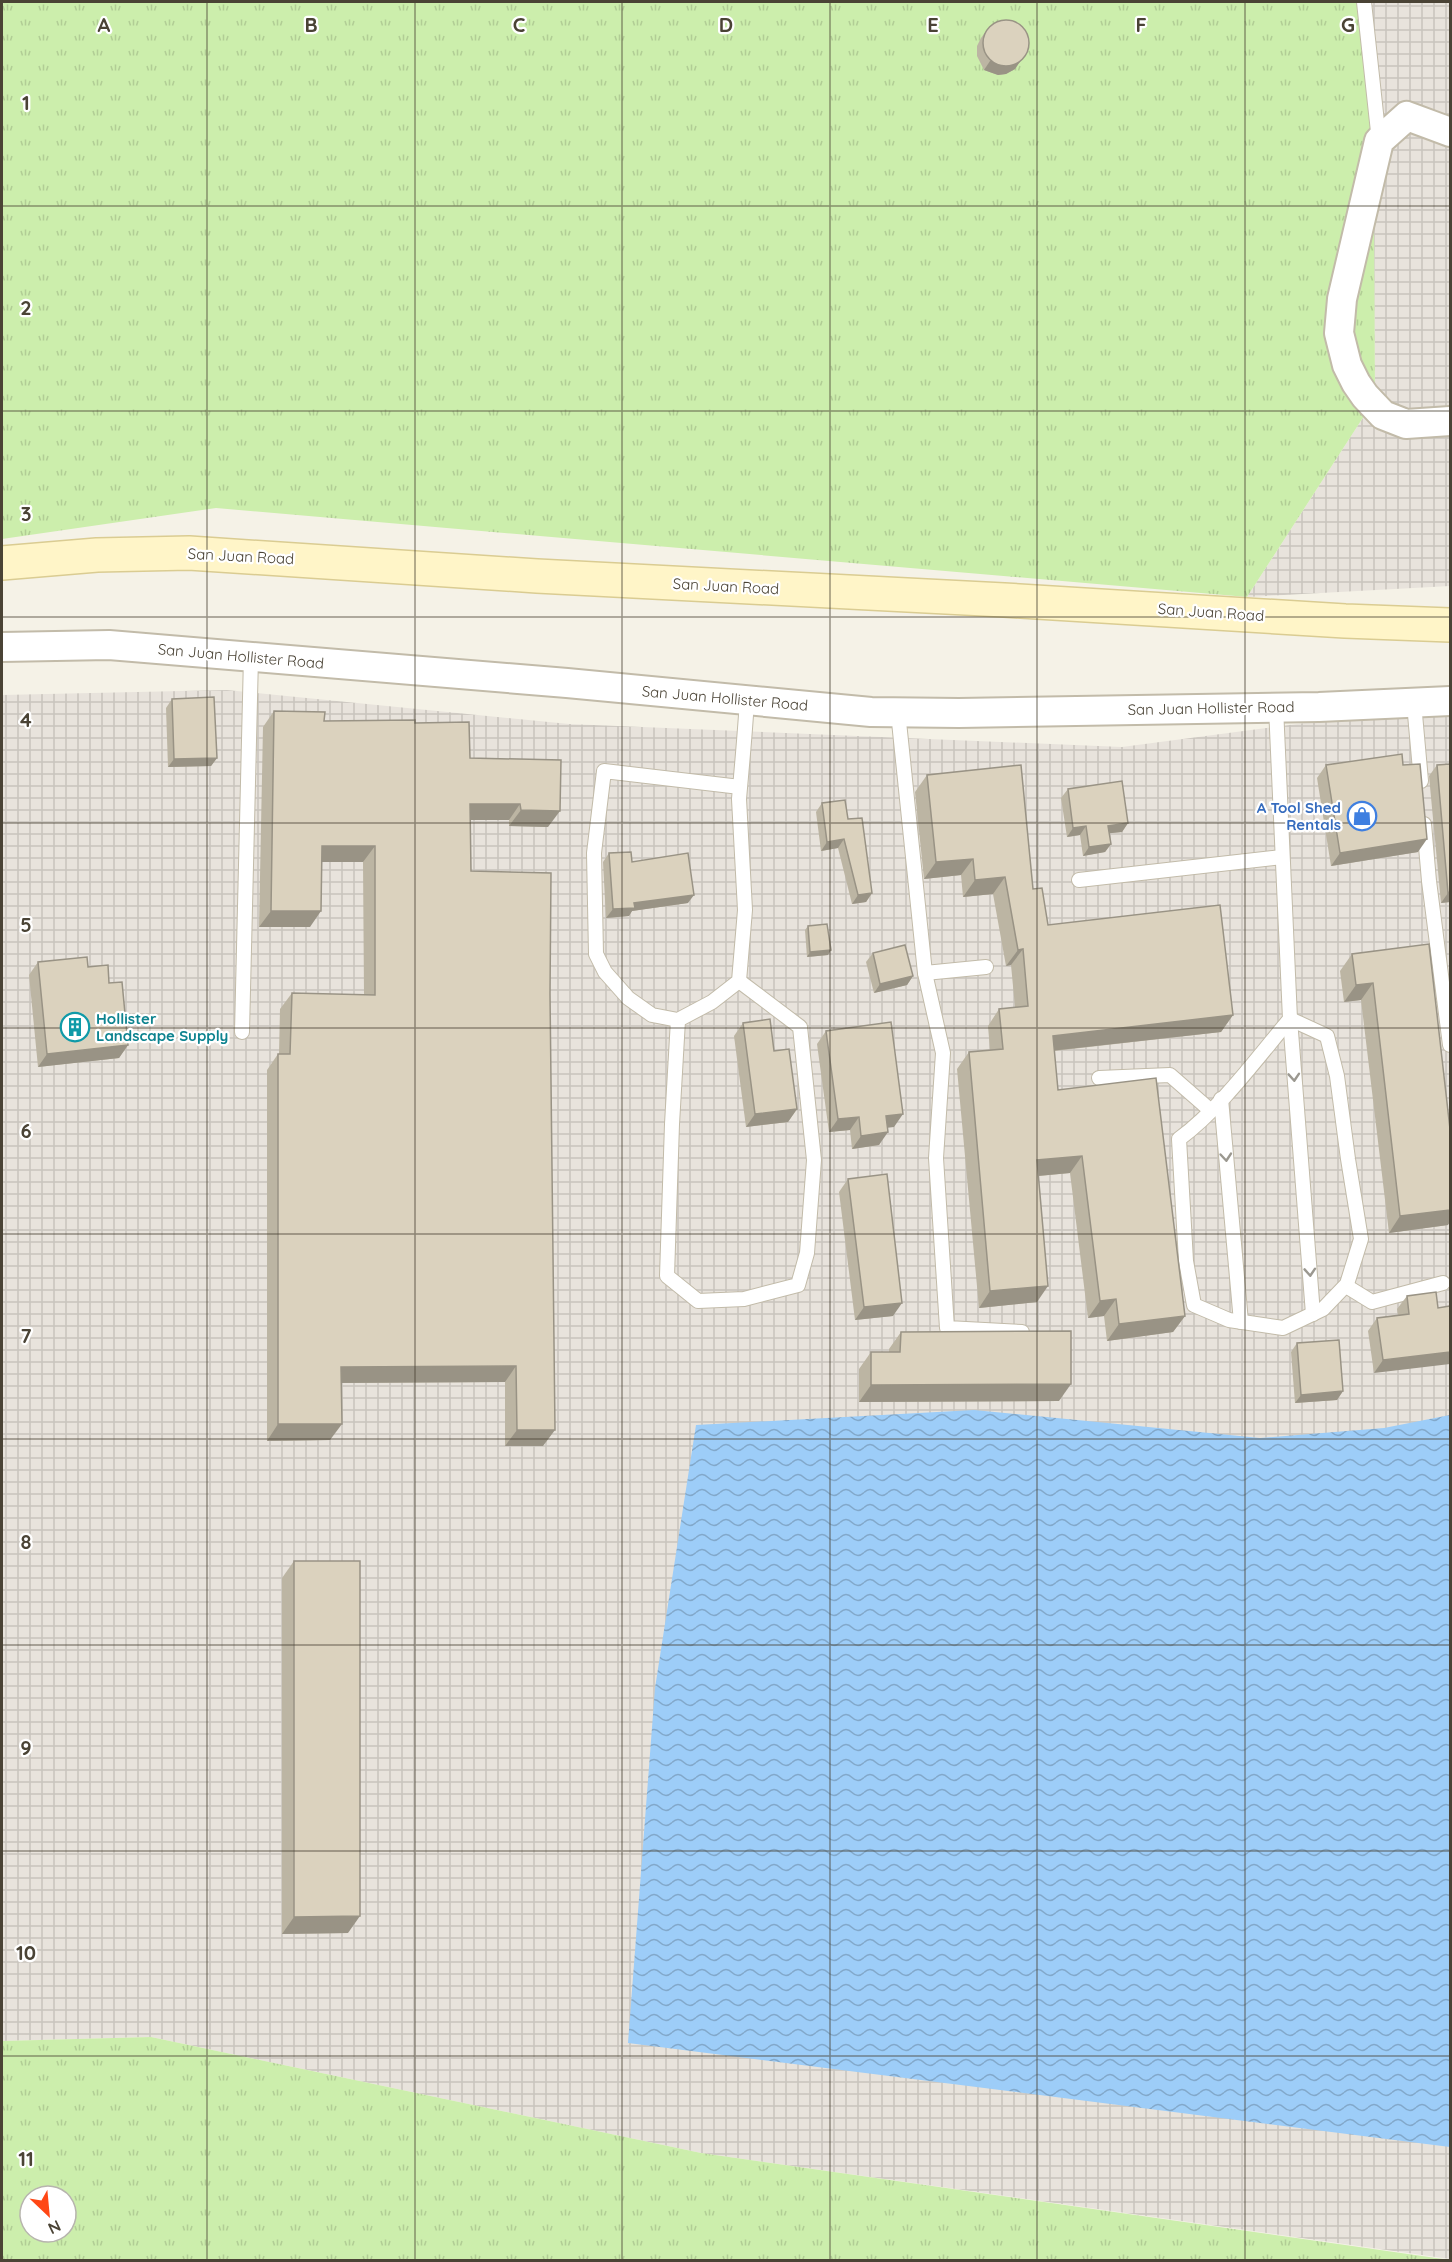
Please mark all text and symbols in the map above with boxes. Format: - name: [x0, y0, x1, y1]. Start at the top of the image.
- text: A: [98, 12, 111, 37]
- text: B: [304, 12, 318, 37]
- text: C: [513, 12, 526, 37]
- text: D: [719, 12, 733, 37]
- text: E: [927, 12, 939, 37]
- text: F: [1135, 12, 1147, 37]
- text: G: [1341, 12, 1355, 37]
- text: 1: [22, 90, 30, 115]
- text: 2: [20, 295, 32, 320]
- text: 3: [21, 501, 31, 526]
- street label: San Juan Road: [187, 544, 295, 568]
- street label: San Juan Road: [672, 574, 780, 598]
- street label: San Juan Road: [1157, 599, 1265, 625]
- street label: San Juan Hollister Road: [157, 639, 325, 673]
- street label: San Juan Hollister Road: [641, 681, 809, 715]
- street label: San Juan Hollister Road: [1127, 697, 1295, 719]
- text: 4: [20, 707, 32, 732]
- place label: A Tool Shed Rentals: [1257, 798, 1341, 834]
- shop icon: A Tool Shed Rentals: [1346, 800, 1378, 832]
- text: 5: [20, 912, 32, 937]
- place label: Hollister Landscape Supply: [96, 1009, 228, 1045]
- building icon: Hollister Landscape Supply: [59, 1011, 91, 1043]
- one-way arrow: [1287, 1073, 1300, 1082]
- text: 6: [20, 1118, 32, 1143]
- one-way arrow: [1219, 1153, 1232, 1162]
- one-way arrow: [1303, 1267, 1316, 1276]
- text: 7: [21, 1323, 32, 1348]
- text: 8: [21, 1529, 32, 1554]
- text: 9: [20, 1735, 32, 1760]
- text: 10: [16, 1940, 36, 1965]
- text: 11: [18, 2146, 34, 2171]
- north arrow: [18, 2184, 78, 2244]
- text: N: [45, 2216, 64, 2239]

